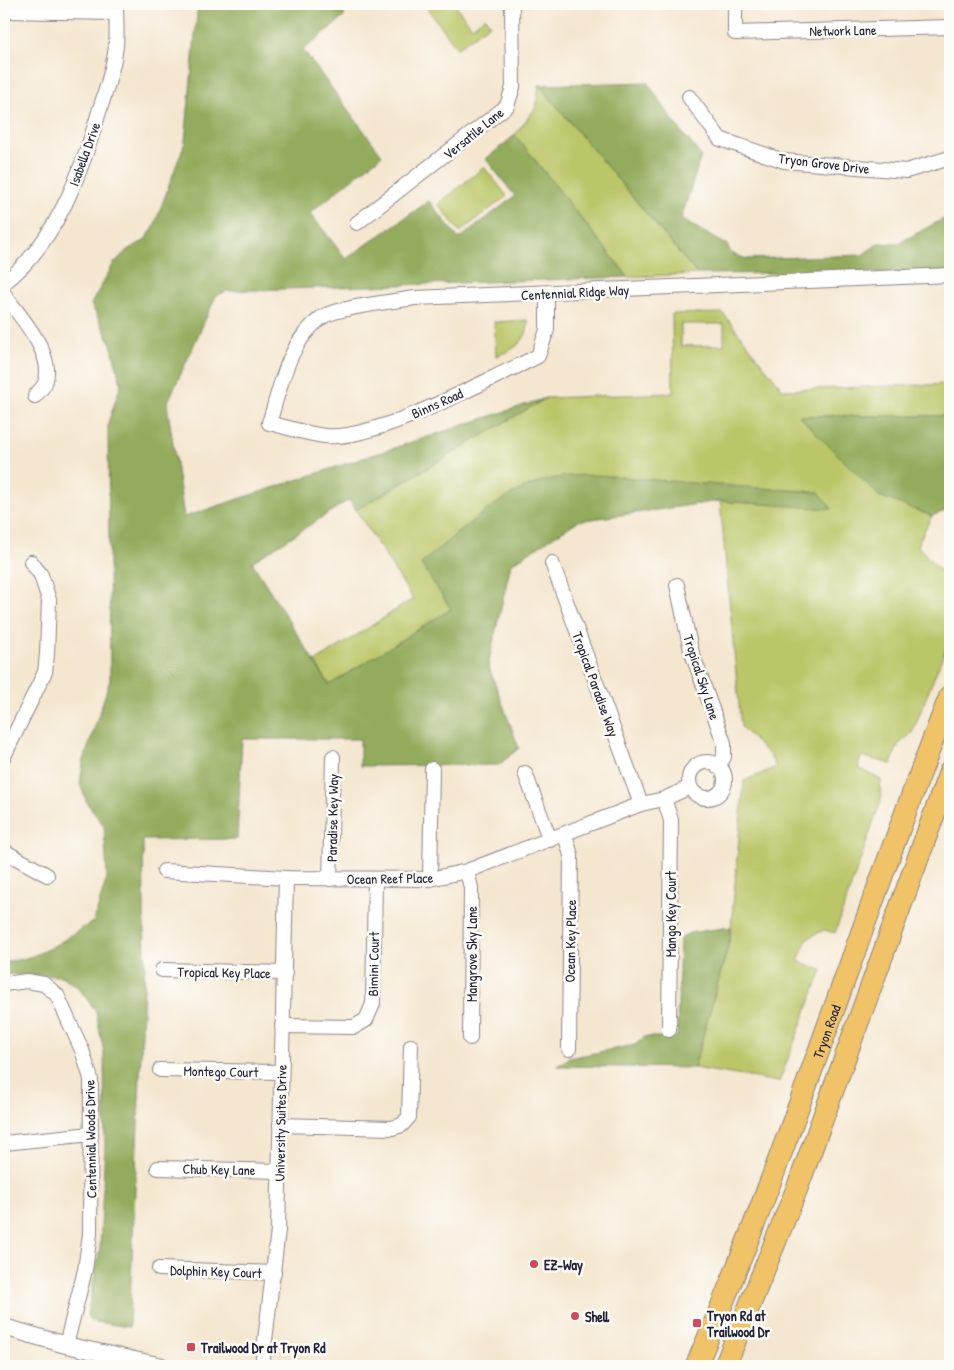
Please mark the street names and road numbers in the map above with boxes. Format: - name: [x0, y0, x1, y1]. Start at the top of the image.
- street label: Network Lane: [809, 20, 877, 40]
- street label: Versatile Lane: [439, 102, 508, 163]
- street label: Isabella Drive: [64, 119, 104, 189]
- street label: Tryon Grove Drive: [777, 148, 871, 179]
- street label: Centennial Ridge Way: [520, 280, 630, 305]
- street label: Binns Road: [408, 383, 466, 423]
- street label: Tropical Paradise Way: [567, 629, 624, 740]
- street label: Tropical Sky Lane: [678, 632, 725, 723]
- street label: Paradise Key Way: [322, 774, 343, 862]
- street label: Ocean Reef Place: [347, 868, 434, 888]
- street label: Mango Key Court: [661, 871, 681, 957]
- street label: Ocean Key Place: [560, 899, 581, 983]
- street label: Mangrove Sky Lane: [462, 906, 482, 1002]
- street label: Bimini Court: [363, 931, 383, 997]
- street label: Tropical Key Place: [177, 962, 271, 983]
- street label: Tryon Road: [807, 1001, 845, 1061]
- street label: Montego Court: [183, 1061, 259, 1082]
- street label: University Suites Drive: [269, 1064, 292, 1182]
- street label: Centennial Woods Drive: [79, 1079, 101, 1198]
- street label: Chub Key Lane: [182, 1159, 256, 1180]
- street label: Dolphin Key Court: [170, 1260, 262, 1283]

